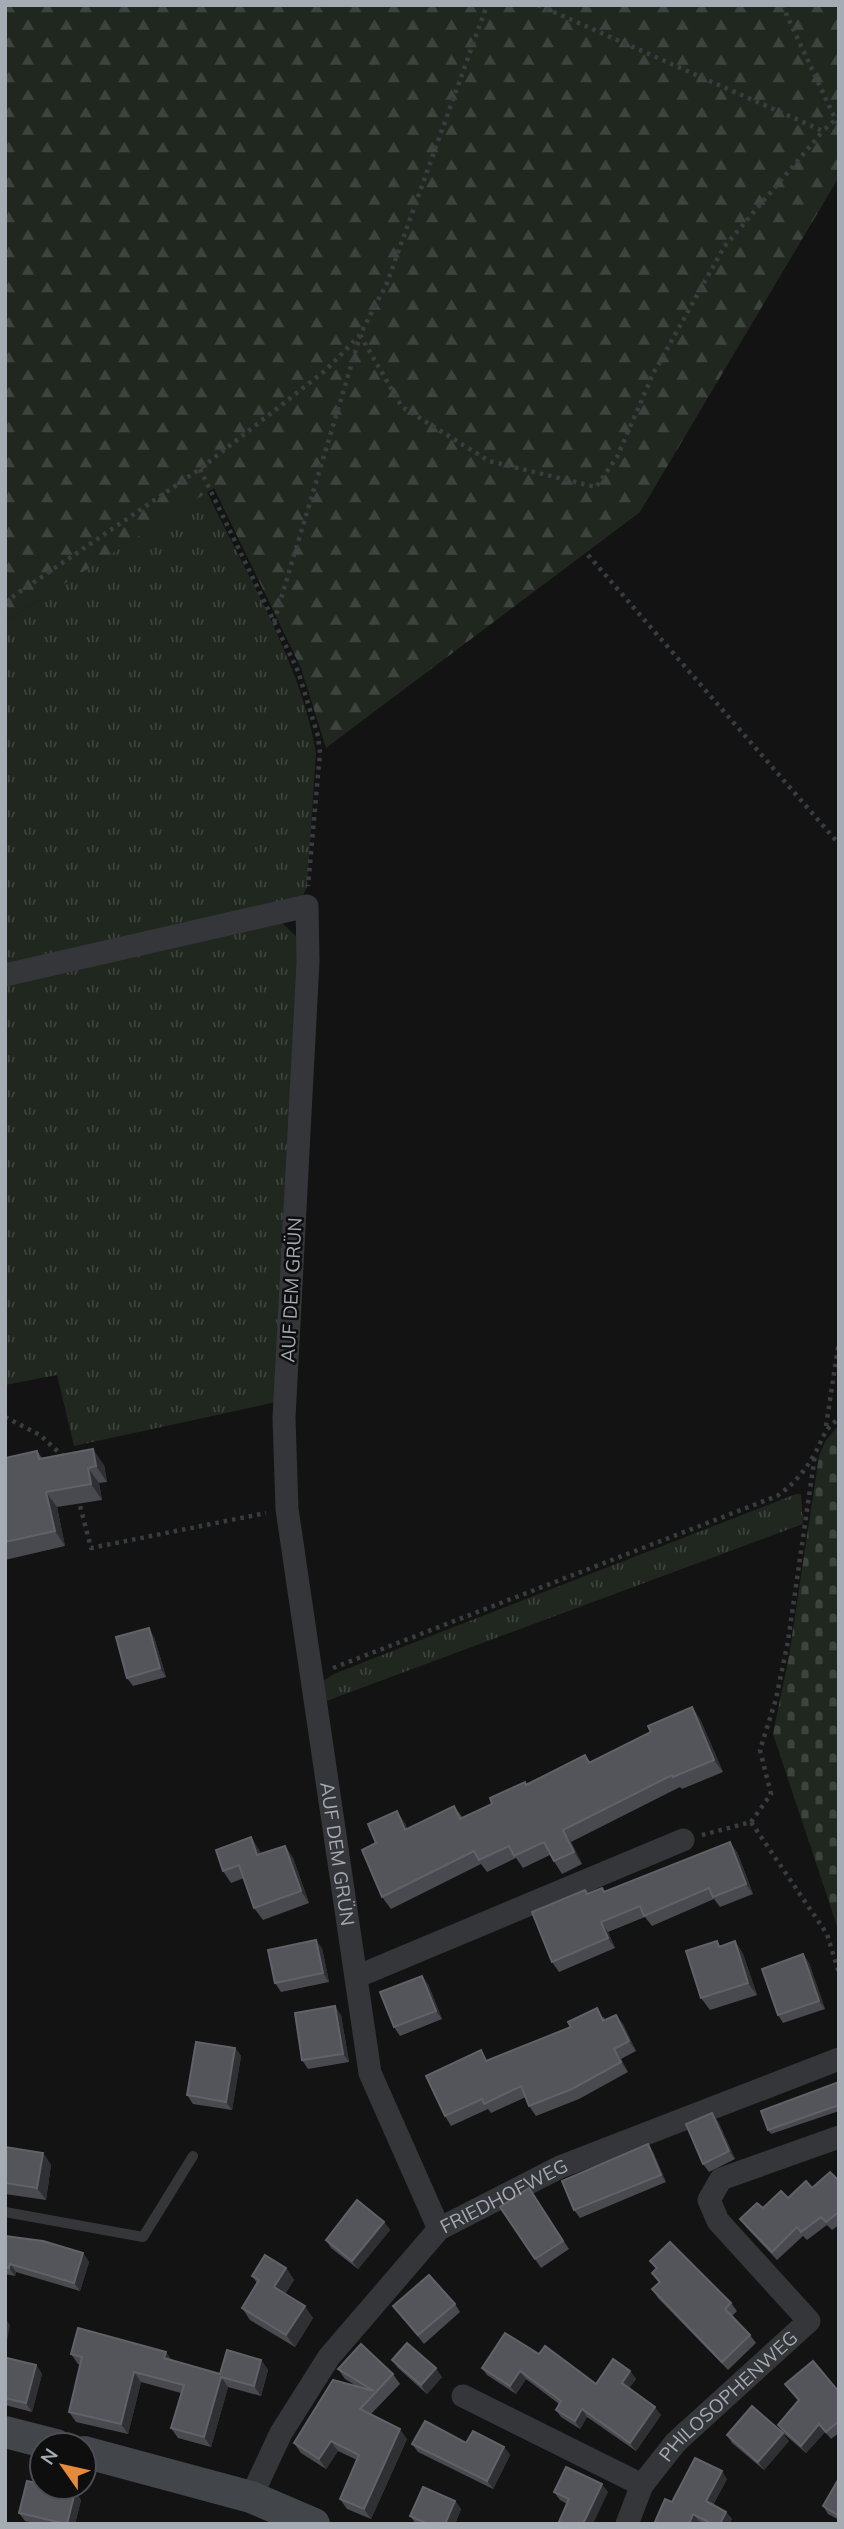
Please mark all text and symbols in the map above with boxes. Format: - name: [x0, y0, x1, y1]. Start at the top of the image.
- street label: AUF DEM GRÜN: [275, 1217, 307, 1363]
- street label: AUF DEM GRÜN: [315, 1780, 360, 1927]
- street label: FRIEDHOFWEG: [436, 2153, 572, 2239]
- street label: PHILOSOPHENWEG: [653, 2325, 802, 2466]
- north arrow: [28, 2431, 98, 2501]
- text: N: [35, 2444, 63, 2469]

